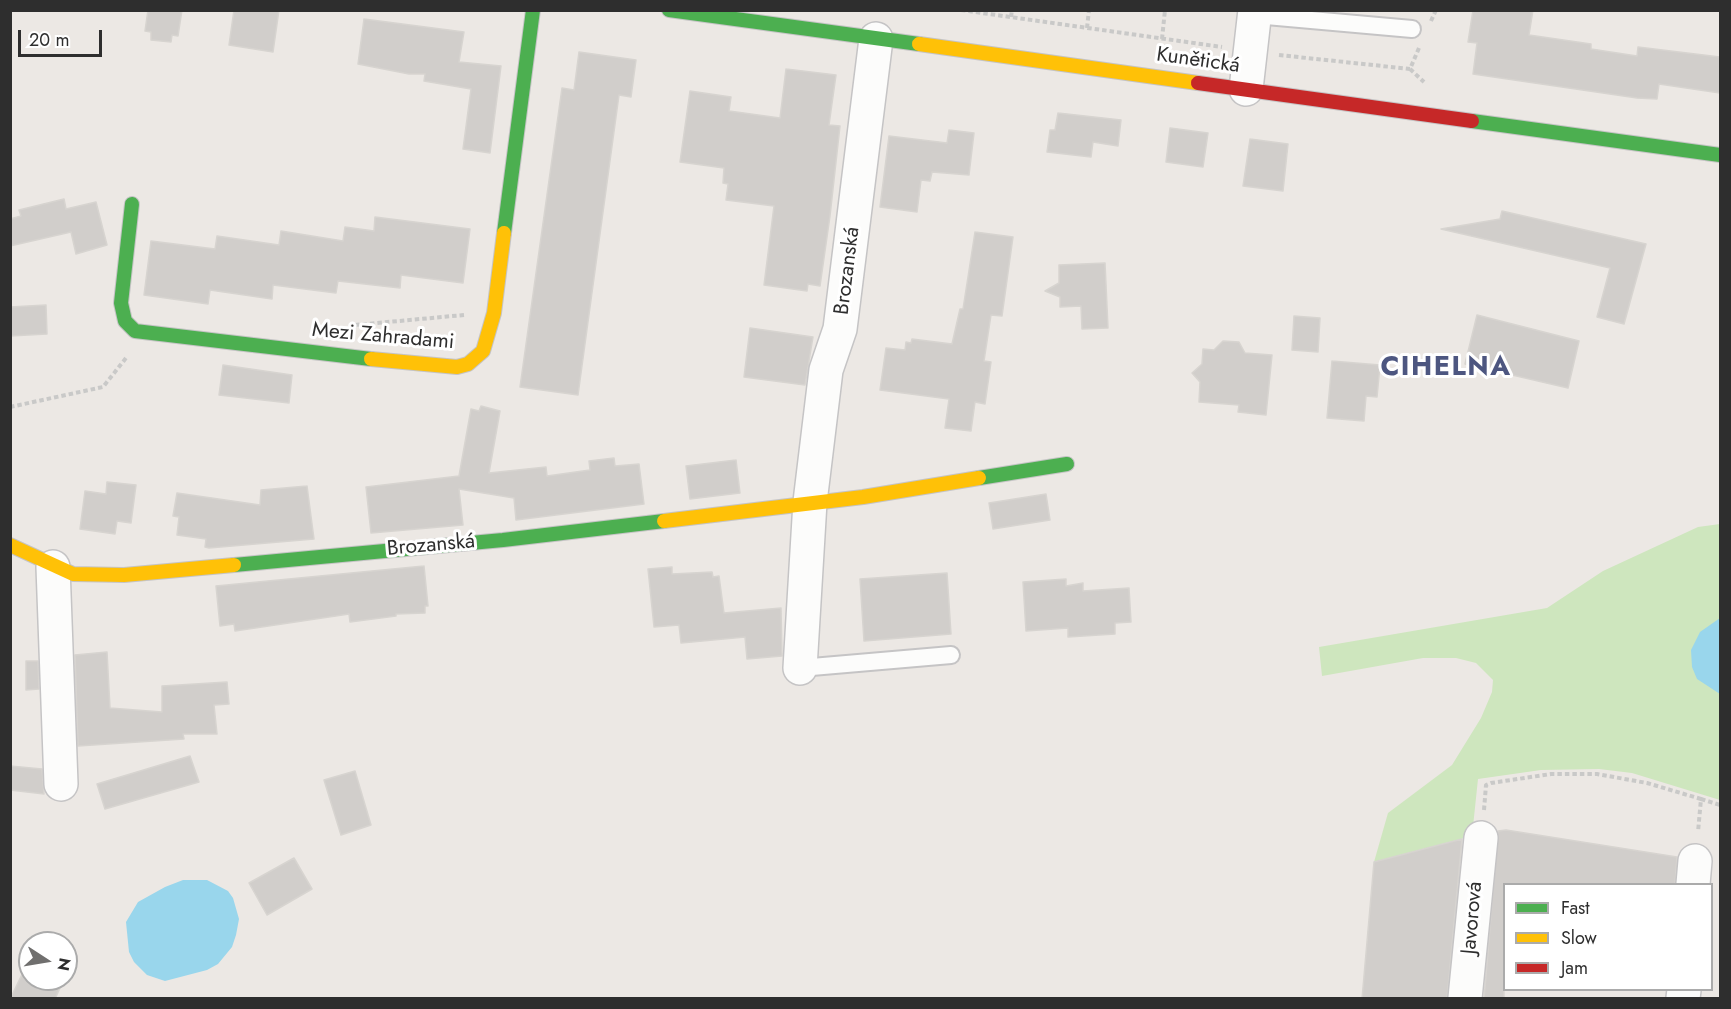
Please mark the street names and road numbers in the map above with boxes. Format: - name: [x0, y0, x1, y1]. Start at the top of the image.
- street label: Kunětická: [1155, 43, 1241, 79]
- street label: Brozanská: [830, 226, 866, 316]
- street label: Mezi Zahradami: [311, 318, 455, 356]
- street label: Brozanská: [386, 530, 476, 562]
- street label: Javorová: [1457, 881, 1489, 955]

